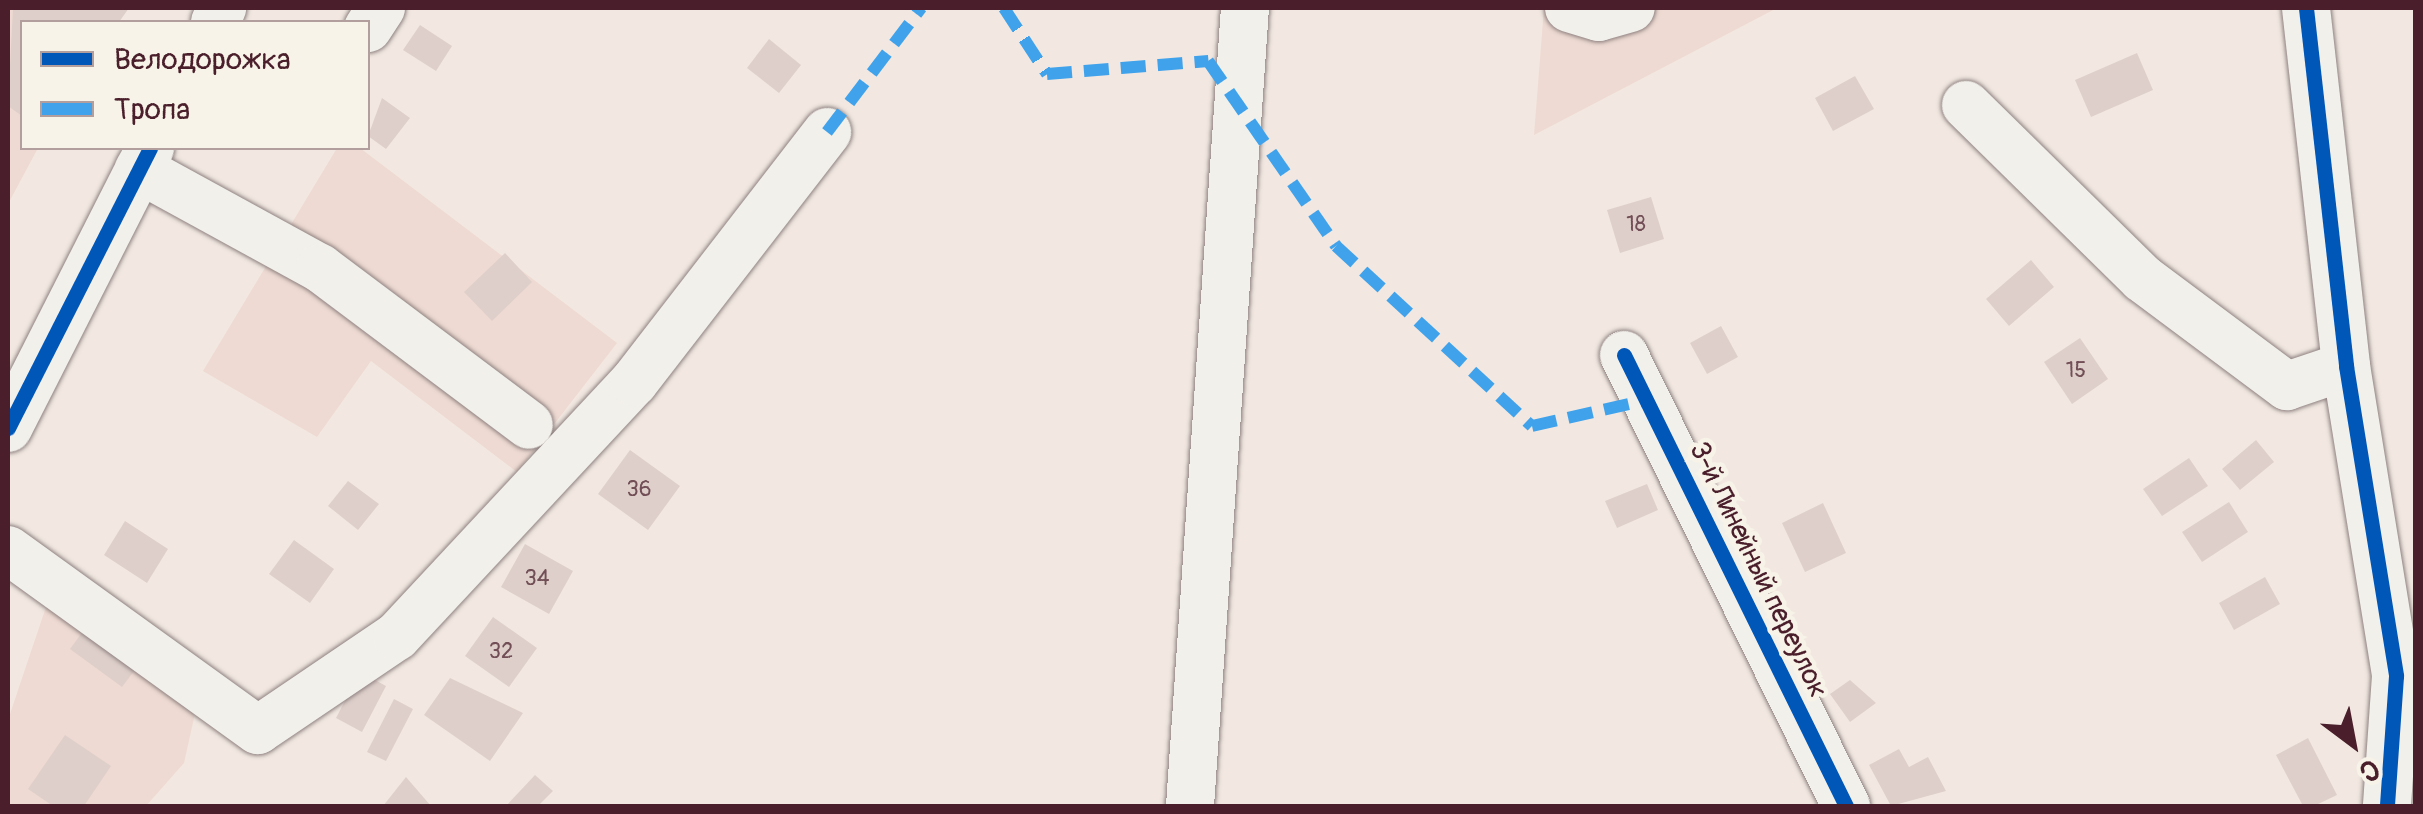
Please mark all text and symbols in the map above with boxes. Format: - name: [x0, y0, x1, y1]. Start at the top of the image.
- legend: [20, 20, 370, 150]
- text: Велодорожка: [114, 41, 291, 78]
- text: Тропа: [114, 91, 190, 128]
- house number: 18: [1626, 212, 1646, 238]
- house number: 15: [2066, 358, 2086, 384]
- street label: 3-й Линейный переулок: [1681, 437, 1835, 703]
- house number: 36: [626, 477, 652, 503]
- house number: 34: [524, 566, 550, 592]
- house number: 32: [489, 639, 513, 665]
- north arrow: [2303, 694, 2403, 794]
- text: С: [2353, 750, 2386, 789]

